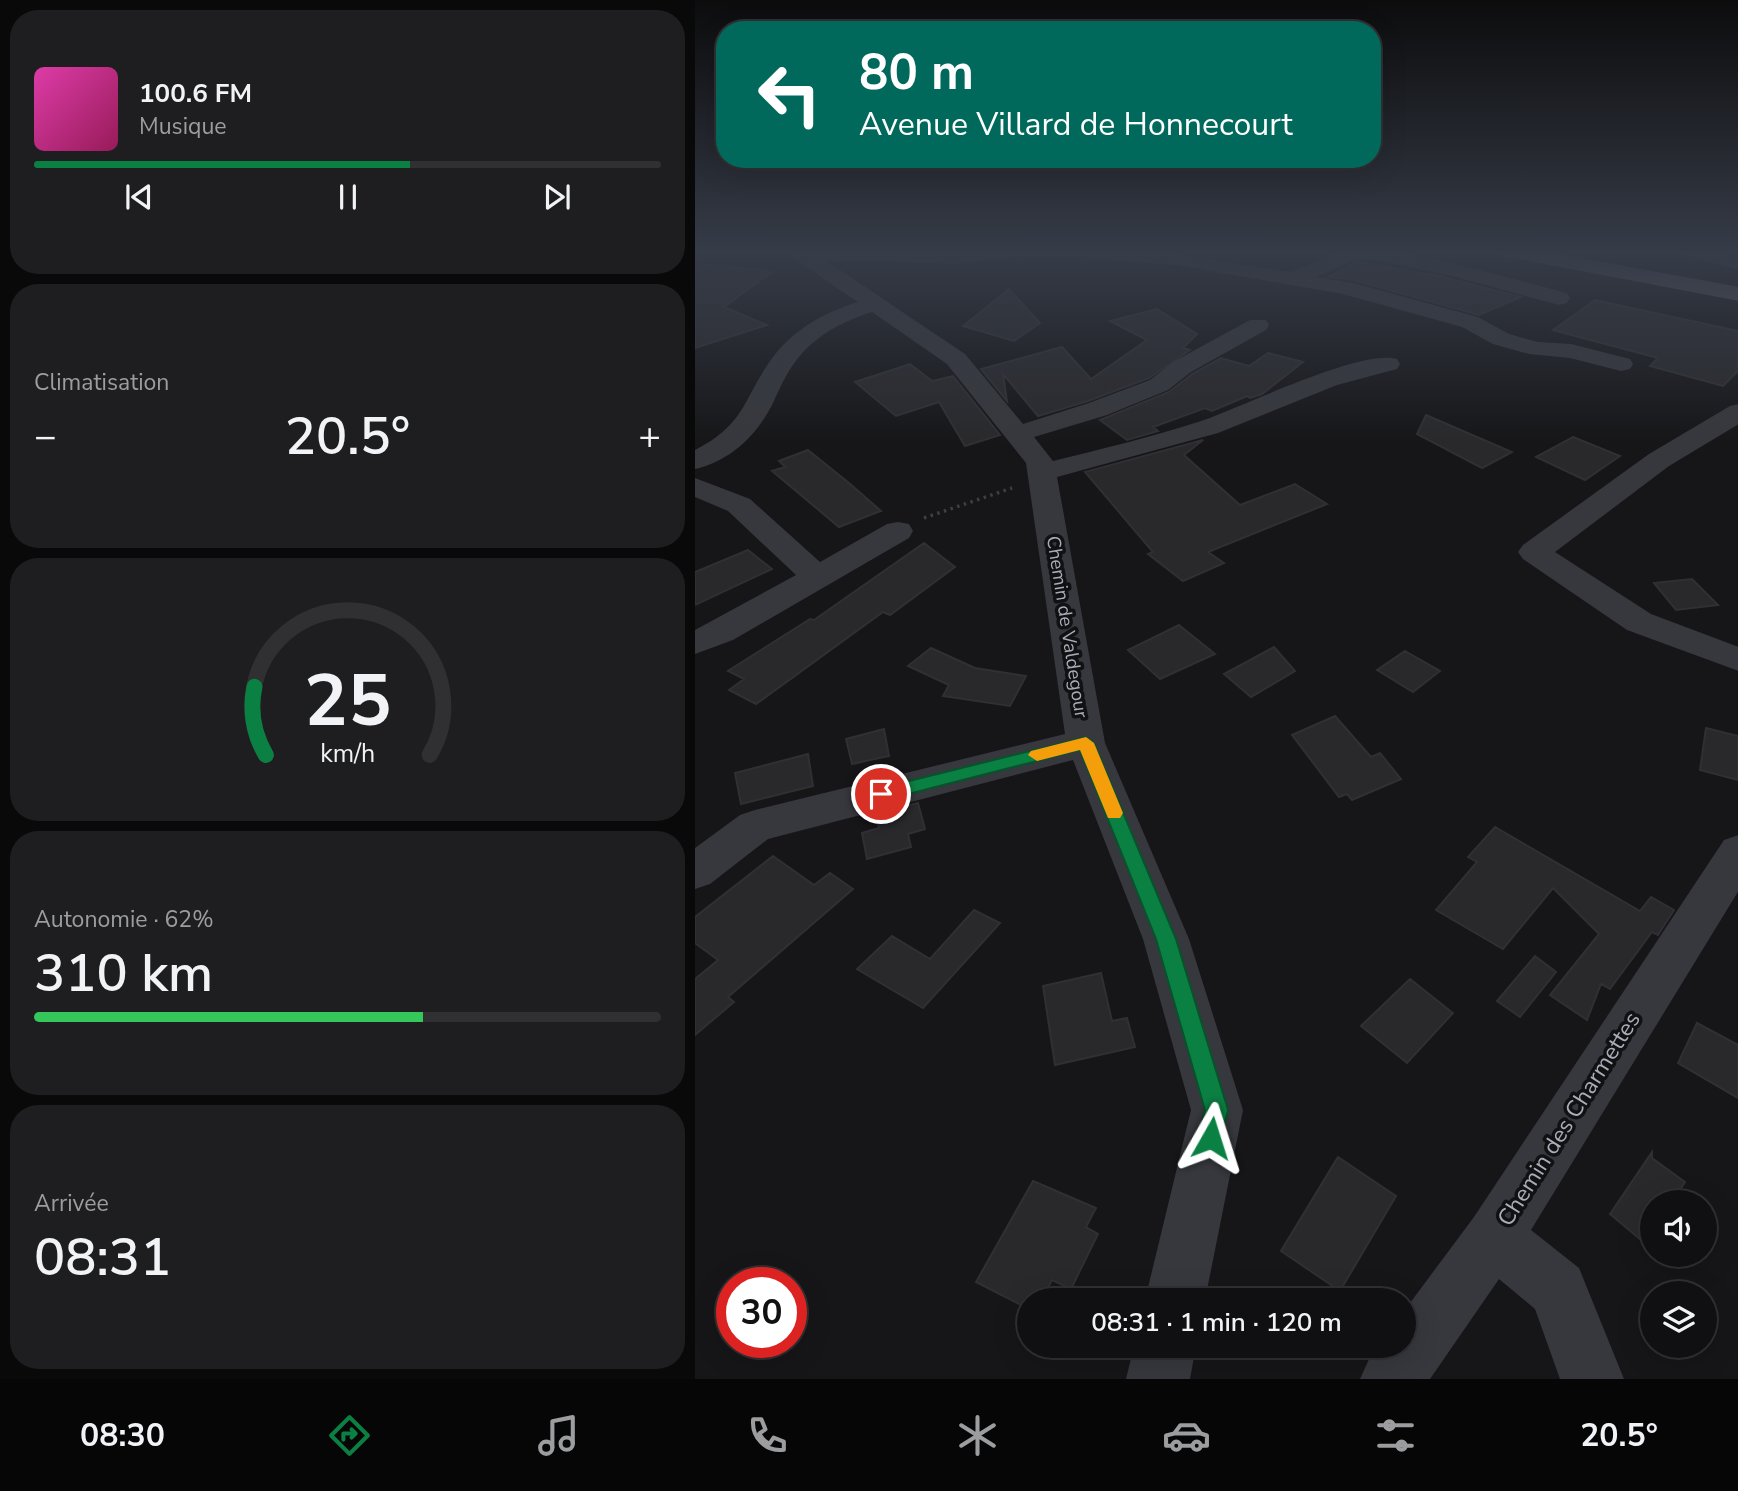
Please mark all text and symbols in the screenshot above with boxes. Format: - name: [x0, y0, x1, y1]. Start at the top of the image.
- text: 80 m: [859, 39, 974, 106]
- icon: left: [744, 49, 835, 140]
- text: 100.6 FM: [139, 76, 252, 111]
- text: Avenue Villard de Honnecourt: [859, 103, 1293, 146]
- text: Musique: [139, 111, 227, 142]
- icon: previous: [120, 178, 158, 216]
- icon: pause: [329, 178, 367, 216]
- icon: next: [538, 178, 576, 216]
- text: Climatisation: [34, 367, 169, 398]
- text: 20.5°: [285, 401, 410, 472]
- text: −: [34, 411, 57, 462]
- text: +: [638, 411, 661, 462]
- street label: Chemin de Valdegour: [1040, 534, 1094, 720]
- text: 25: [304, 652, 391, 752]
- text: km/h: [320, 737, 375, 771]
- pin: [851, 764, 911, 824]
- icon: arrive: [862, 775, 900, 813]
- text: Autonomie · 62%: [34, 904, 214, 935]
- text: 310 km: [34, 938, 213, 1009]
- street label: Chemin des Charmettes: [1490, 1006, 1648, 1232]
- position arrow: [1174, 1101, 1248, 1175]
- text: Arrivée: [34, 1188, 109, 1219]
- map controls: [1640, 1190, 1717, 1358]
- button: sound: [1640, 1190, 1717, 1267]
- text: 08:31: [34, 1222, 171, 1293]
- speed limit sign: 30: [716, 1267, 807, 1358]
- button: layers: [1640, 1281, 1717, 1358]
- text: 08:31 · 1 min · 120 m: [1091, 1305, 1342, 1340]
- icon: directions: [325, 1411, 374, 1460]
- icon: music: [534, 1411, 583, 1460]
- icon: phone: [743, 1411, 792, 1460]
- icon: climate: [953, 1411, 1002, 1460]
- icon: car: [1162, 1411, 1211, 1460]
- icon: filters: [1371, 1411, 1420, 1460]
- text: 08:30: [80, 1414, 165, 1457]
- text: 20.5°: [1580, 1414, 1658, 1457]

